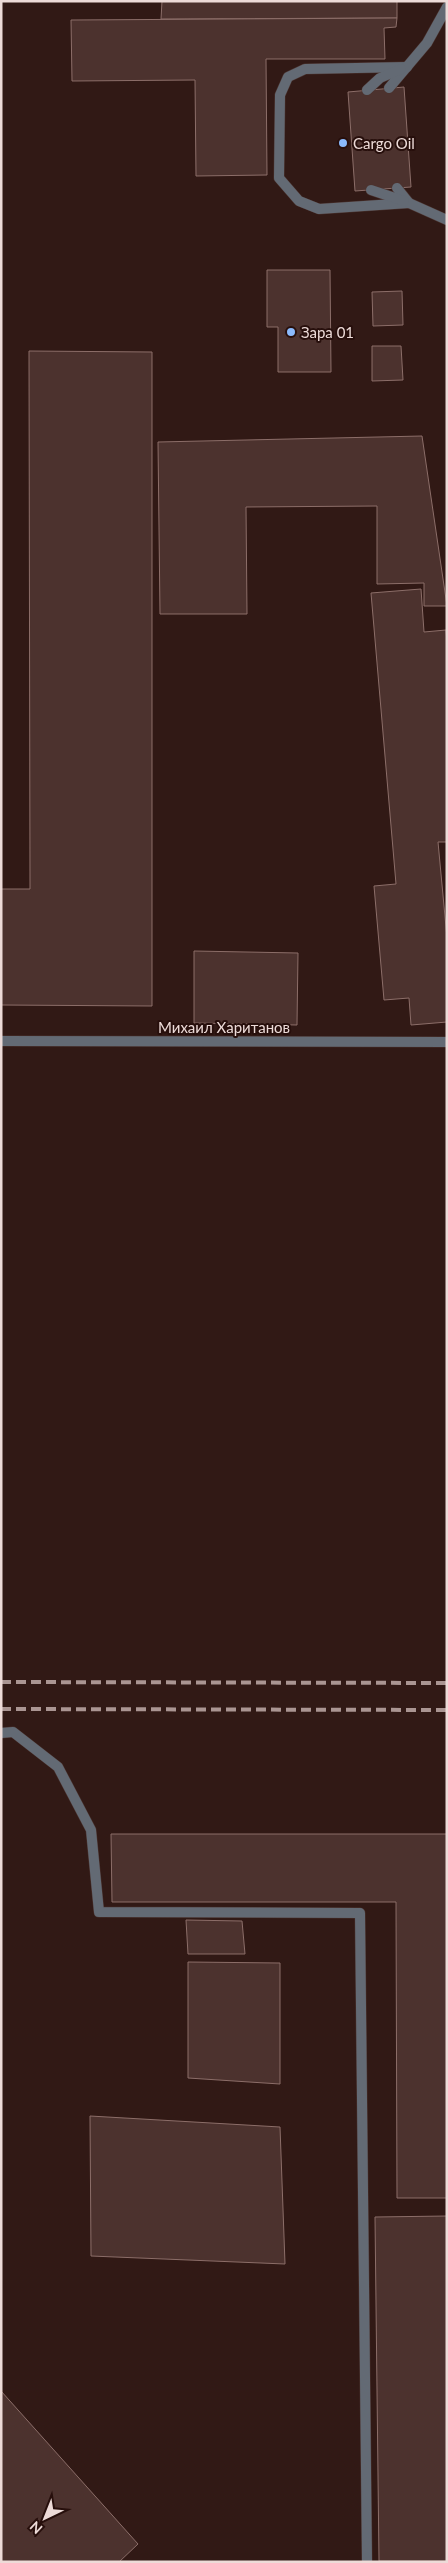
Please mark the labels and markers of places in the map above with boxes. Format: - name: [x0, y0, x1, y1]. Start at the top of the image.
- place label: Cargo Oil: [353, 134, 415, 152]
- marker: Cargo Oil: [337, 137, 349, 149]
- place label: Зара 01: [301, 323, 354, 341]
- marker: Зара 01: [285, 326, 297, 338]

